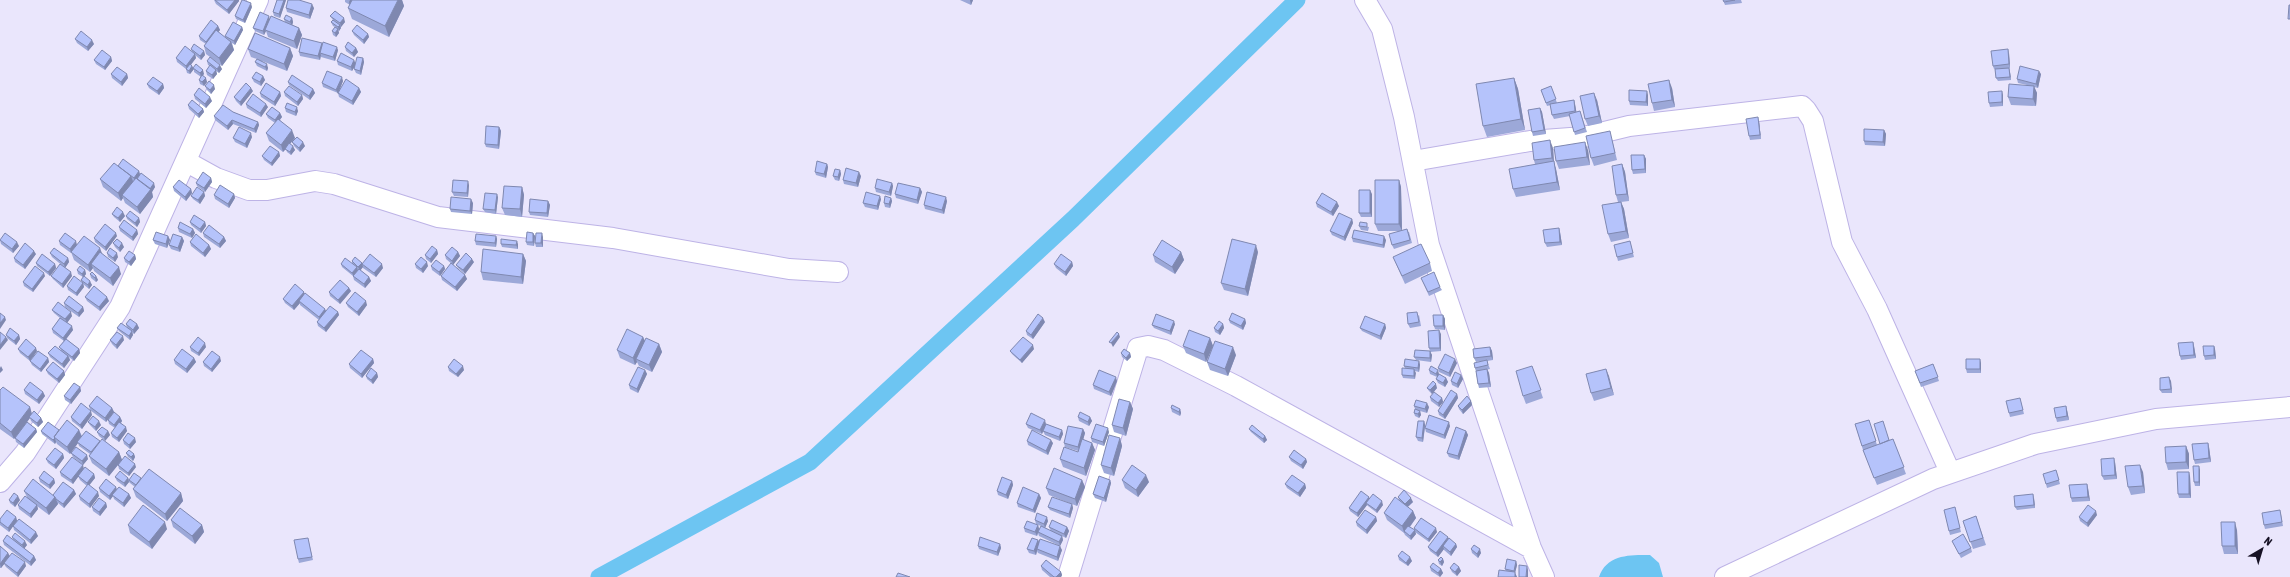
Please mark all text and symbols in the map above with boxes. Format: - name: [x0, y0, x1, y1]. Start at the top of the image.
- north arrow: [2242, 529, 2282, 569]
- text: N: [2262, 534, 2274, 548]

